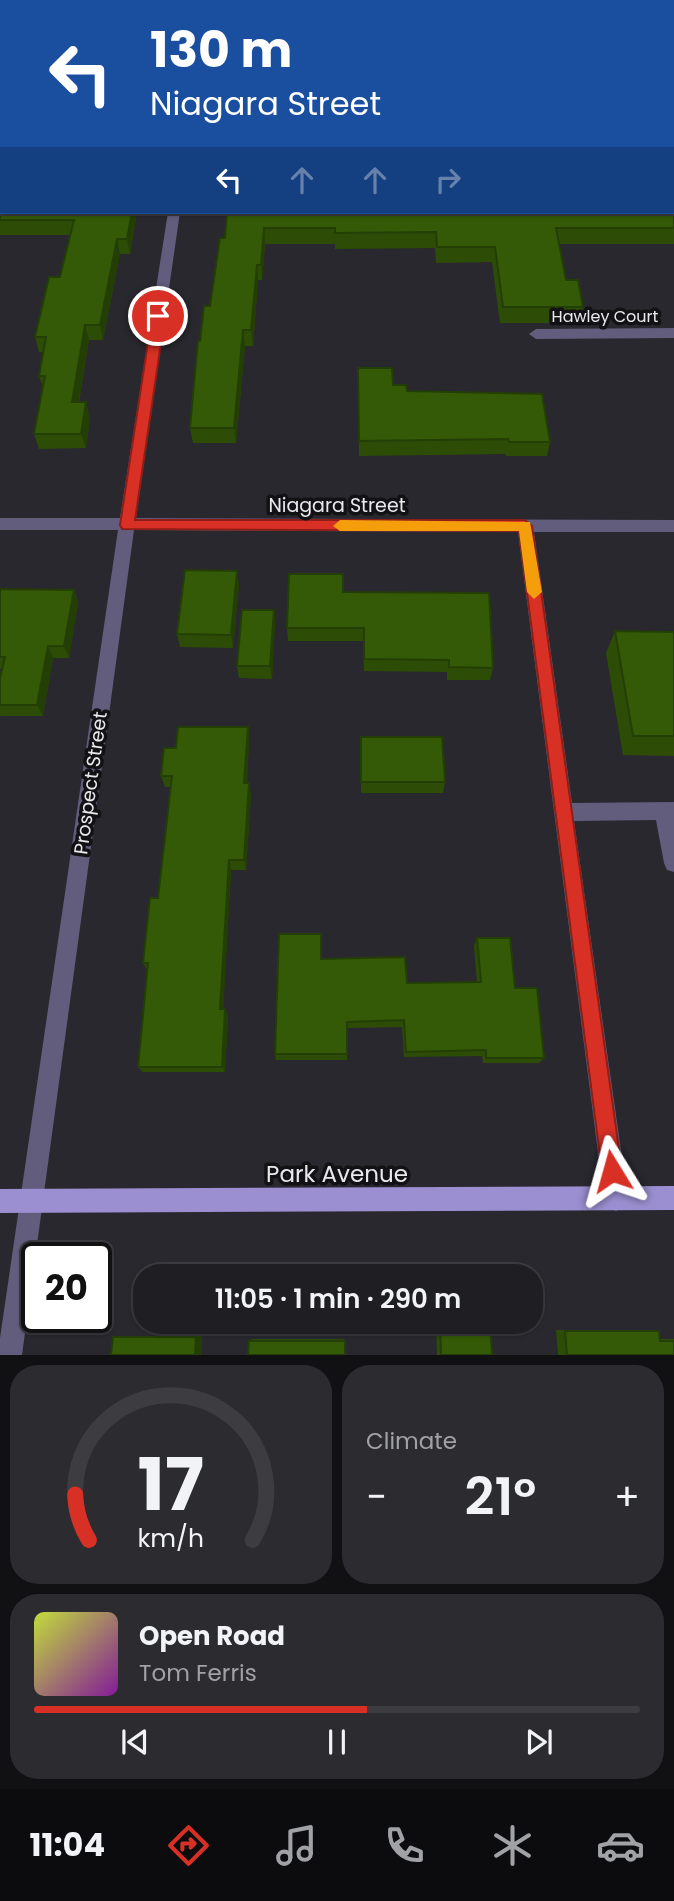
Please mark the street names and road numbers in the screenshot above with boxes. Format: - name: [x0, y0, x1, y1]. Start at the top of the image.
- street label: Hawley Court: [552, 305, 659, 328]
- street label: Niagara Street: [268, 492, 406, 519]
- street label: Prospect Street: [67, 710, 114, 856]
- street label: Park Avenue: [266, 1158, 408, 1190]

